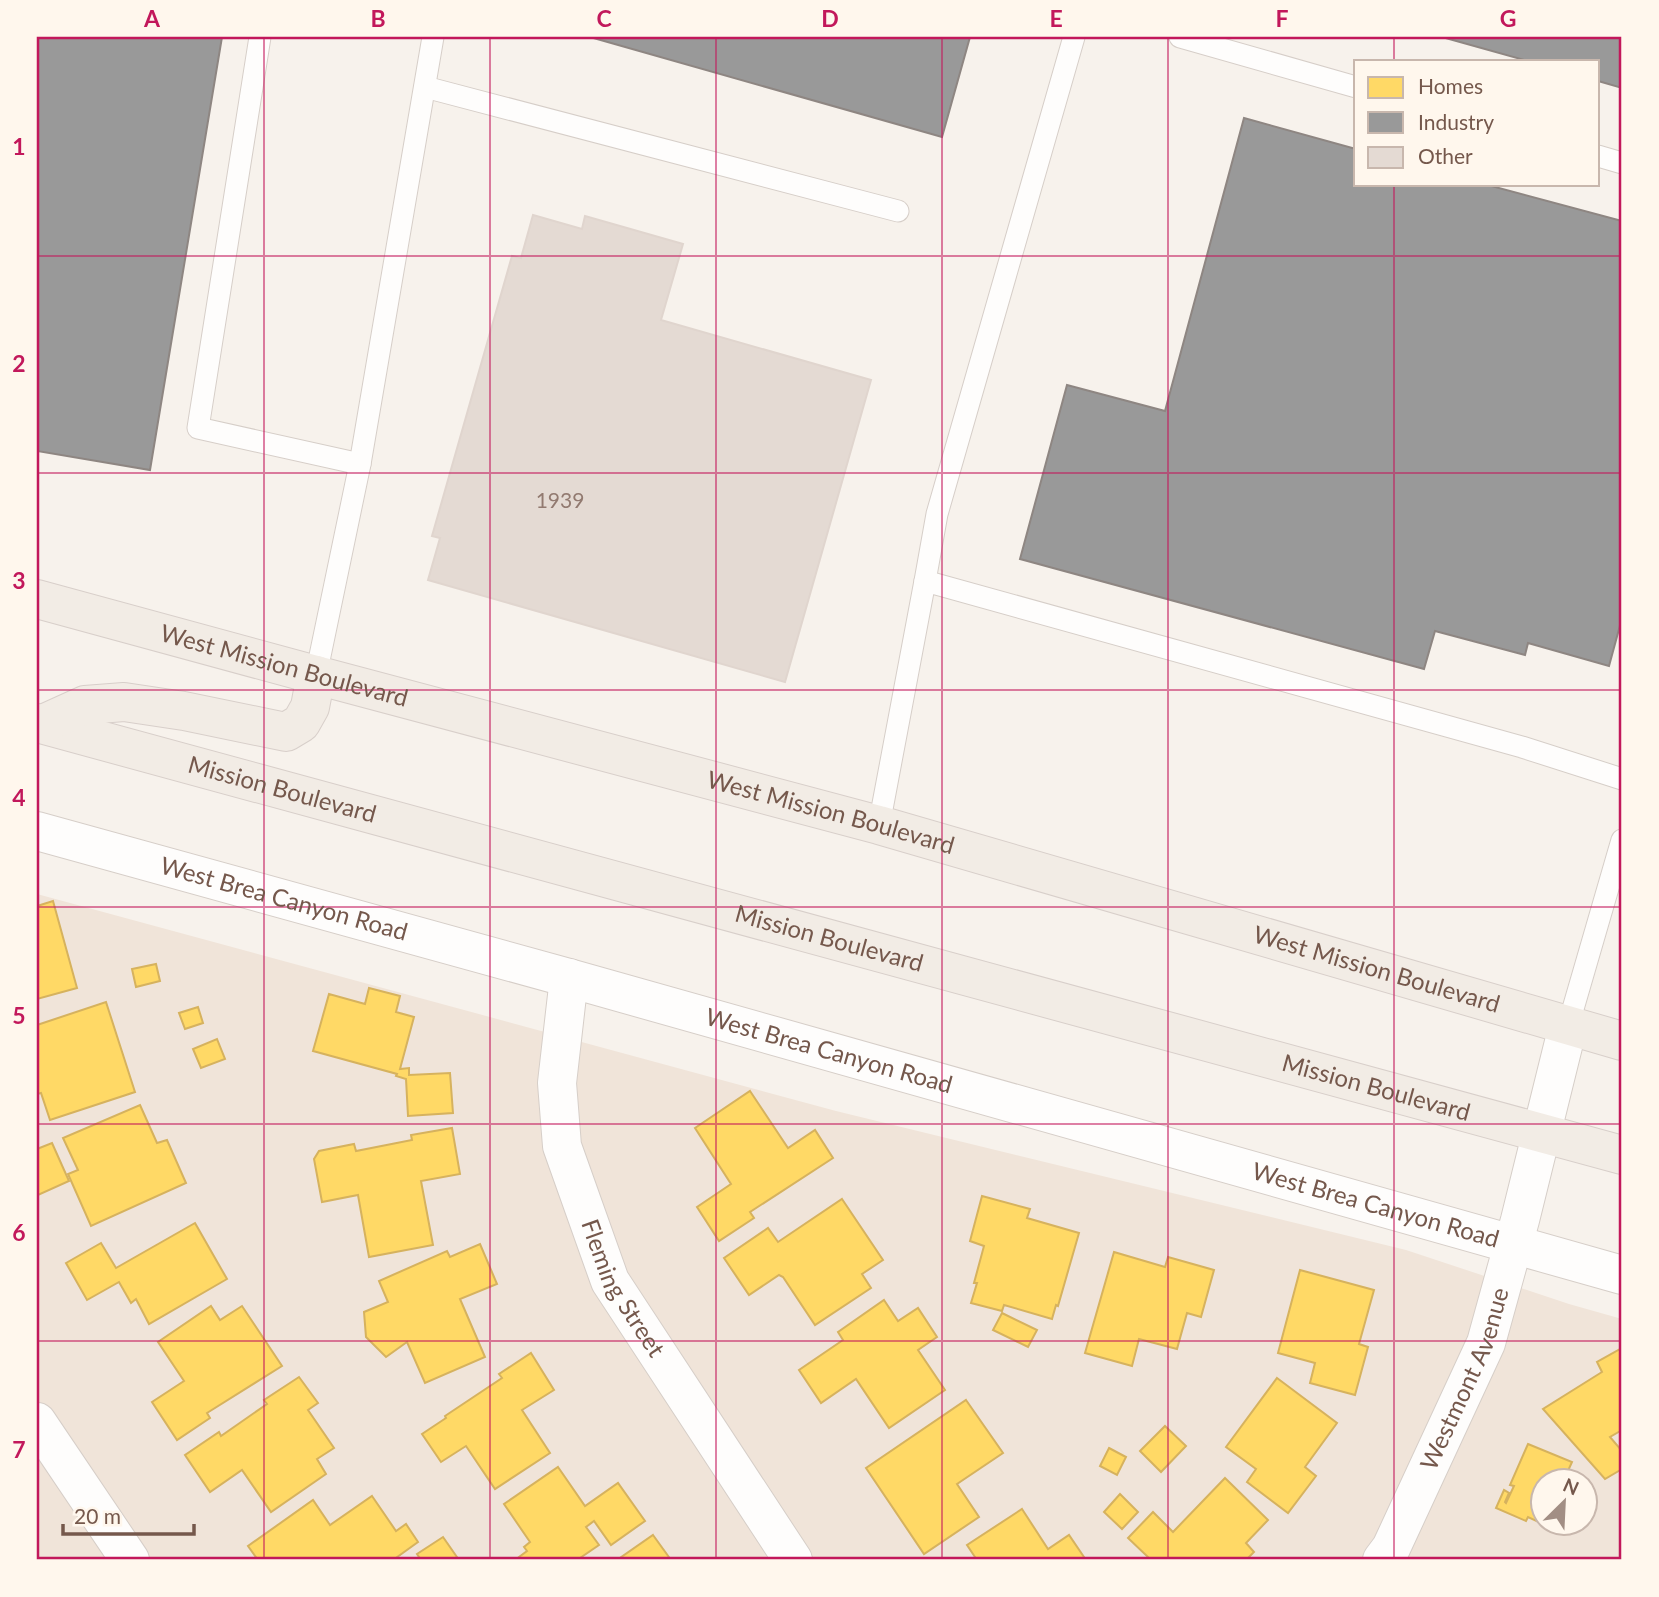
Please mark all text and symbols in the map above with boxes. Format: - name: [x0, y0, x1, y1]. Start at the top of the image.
- text: A: [143, 4, 161, 32]
- text: B: [370, 4, 386, 32]
- text: C: [596, 4, 612, 32]
- text: D: [821, 4, 839, 32]
- text: E: [1049, 4, 1063, 32]
- text: F: [1275, 4, 1289, 32]
- text: G: [1500, 4, 1516, 32]
- legend: [1354, 60, 1600, 186]
- text: Homes: [1418, 73, 1483, 98]
- text: Industry: [1418, 109, 1494, 134]
- text: 1: [12, 132, 26, 160]
- text: Other: [1418, 143, 1473, 168]
- text: 2: [12, 349, 26, 377]
- house number: 1939: [536, 487, 584, 512]
- text: 3: [12, 566, 26, 594]
- street label: West Mission Boulevard: [157, 617, 411, 712]
- street label: Mission Boulevard: [185, 749, 380, 828]
- street label: West Mission Boulevard: [704, 764, 958, 859]
- text: 4: [12, 783, 26, 811]
- street label: West Brea Canyon Road: [157, 850, 411, 946]
- street label: Mission Boulevard: [732, 898, 927, 977]
- street label: West Mission Boulevard: [1250, 919, 1504, 1018]
- text: 5: [12, 1001, 26, 1029]
- street label: West Brea Canyon Road: [703, 1001, 956, 1098]
- street label: Mission Boulevard: [1279, 1047, 1474, 1126]
- street label: West Brea Canyon Road: [1249, 1155, 1503, 1253]
- street label: Fleming Street: [576, 1215, 672, 1362]
- text: 6: [12, 1218, 26, 1246]
- street label: Westmont Avenue: [1413, 1284, 1514, 1474]
- text: 7: [12, 1435, 26, 1463]
- north arrow: [1530, 1468, 1600, 1538]
- text: N: [1560, 1473, 1582, 1499]
- scale bar: [63, 1492, 194, 1536]
- text: 20 m: [74, 1503, 121, 1528]

